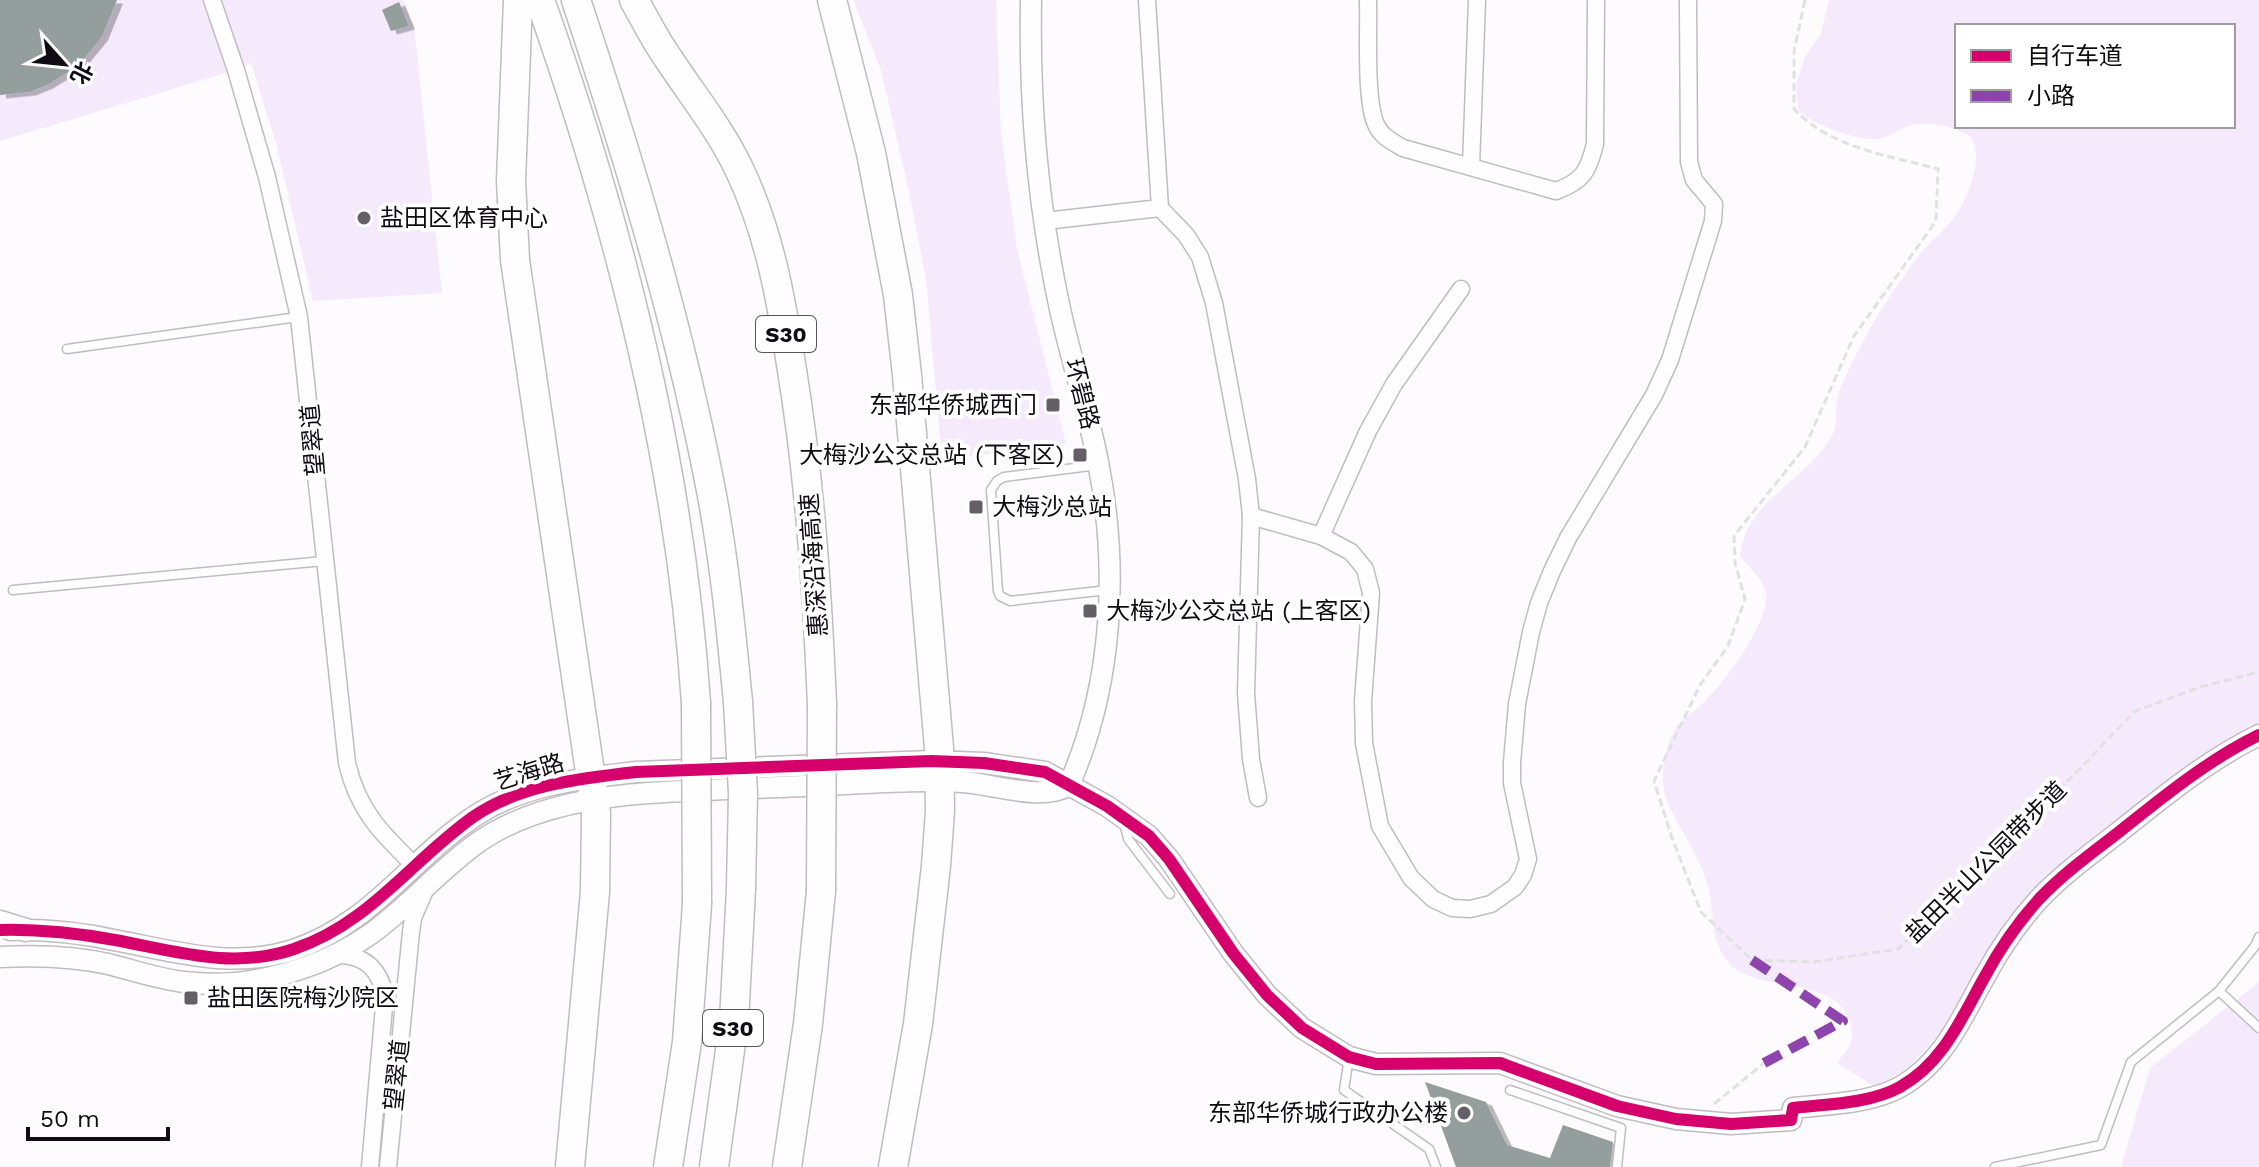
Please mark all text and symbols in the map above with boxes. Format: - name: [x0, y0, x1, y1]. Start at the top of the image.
- north arrow: [24, 24, 104, 104]
- legend: [1955, 24, 2235, 128]
- text: 自行车道: [2027, 42, 2123, 70]
- text: 北: [65, 57, 98, 88]
- text: 小路: [2027, 82, 2075, 110]
- place label: 盐田区体育中心: [380, 204, 548, 232]
- marker: 盐田区体育中心: [355, 209, 373, 227]
- road number: S30: [756, 316, 816, 352]
- street label: 环碧路: [1060, 356, 1104, 432]
- place label: 东部华侨城西门: [869, 391, 1037, 419]
- marker: 东部华侨城西门: [1044, 396, 1062, 414]
- street label: 望翠道: [296, 403, 330, 477]
- place label: 大梅沙公交总站 (下客区): [799, 441, 1064, 469]
- marker: 大梅沙公交总站 (下客区): [1071, 446, 1089, 464]
- street label: 惠深沿海高速: [795, 492, 833, 638]
- place label: 大梅沙总站: [992, 493, 1112, 521]
- marker: 大梅沙总站: [967, 498, 985, 516]
- place label: 大梅沙公交总站 (上客区): [1106, 597, 1371, 625]
- marker: 大梅沙公交总站 (上客区): [1081, 602, 1099, 620]
- street label: 艺海路: [490, 748, 568, 796]
- street label: 盐田半山公园带步道: [1900, 776, 2072, 948]
- place label: 盐田医院梅沙院区: [207, 984, 399, 1012]
- marker: 盐田医院梅沙院区: [182, 989, 200, 1007]
- road number: S30: [703, 1010, 763, 1046]
- street label: 望翠道: [379, 1038, 415, 1112]
- scale bar: [28, 1091, 168, 1141]
- place label: 东部华侨城行政办公楼: [1208, 1099, 1448, 1127]
- marker: 东部华侨城行政办公楼: [1455, 1104, 1473, 1122]
- text: 50 m: [40, 1105, 100, 1133]

